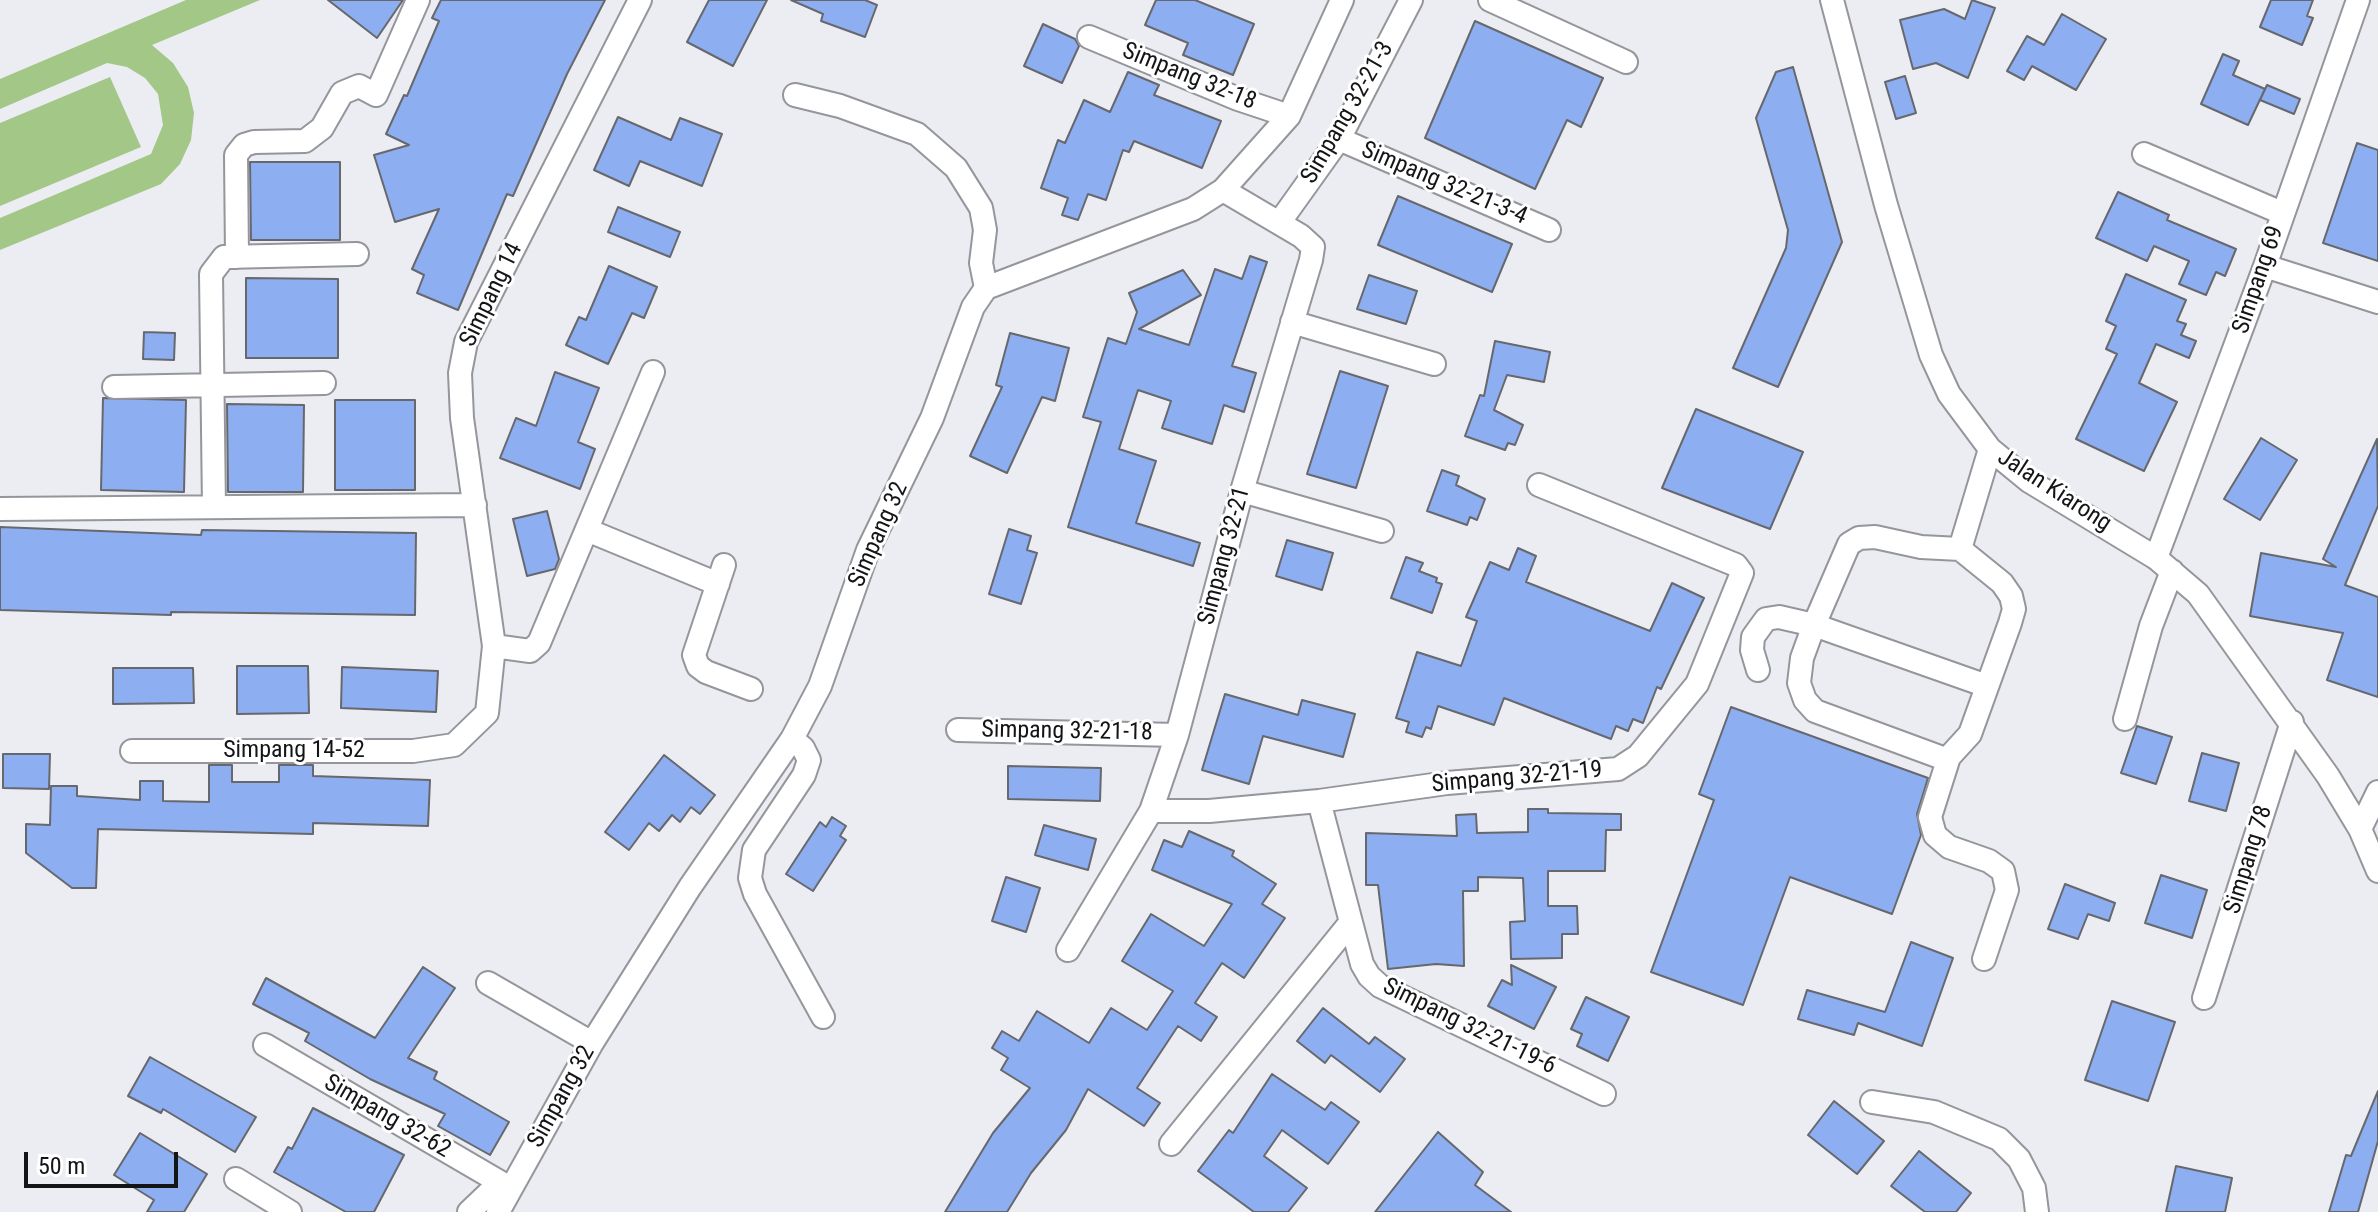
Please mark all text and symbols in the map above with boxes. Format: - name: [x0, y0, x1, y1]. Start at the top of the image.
- street label: Simpang 32-18: [1118, 37, 1260, 117]
- street label: Simpang 32-21-3: [1296, 37, 1400, 189]
- street label: Simpang 32-21-3-4: [1357, 136, 1531, 232]
- street label: Simpang 69: [2227, 222, 2291, 338]
- street label: Simpang 14: [455, 238, 529, 352]
- street label: Jalan Kiarong: [1992, 444, 2116, 538]
- street label: Simpang 32: [843, 478, 915, 592]
- street label: Simpang 32-21: [1193, 484, 1257, 628]
- street label: Simpang 32-21-18: [981, 716, 1153, 748]
- street label: Simpang 14-52: [223, 737, 365, 765]
- street label: Simpang 32-21-19: [1430, 756, 1604, 800]
- street label: Simpang 78: [2219, 802, 2279, 918]
- street label: Simpang 32-21-19-6: [1378, 973, 1560, 1081]
- street label: Simpang 32: [522, 1041, 602, 1153]
- street label: Simpang 32-62: [318, 1069, 456, 1165]
- scale bar: [28, 1136, 182, 1186]
- text: 50 m: [38, 1152, 85, 1180]

